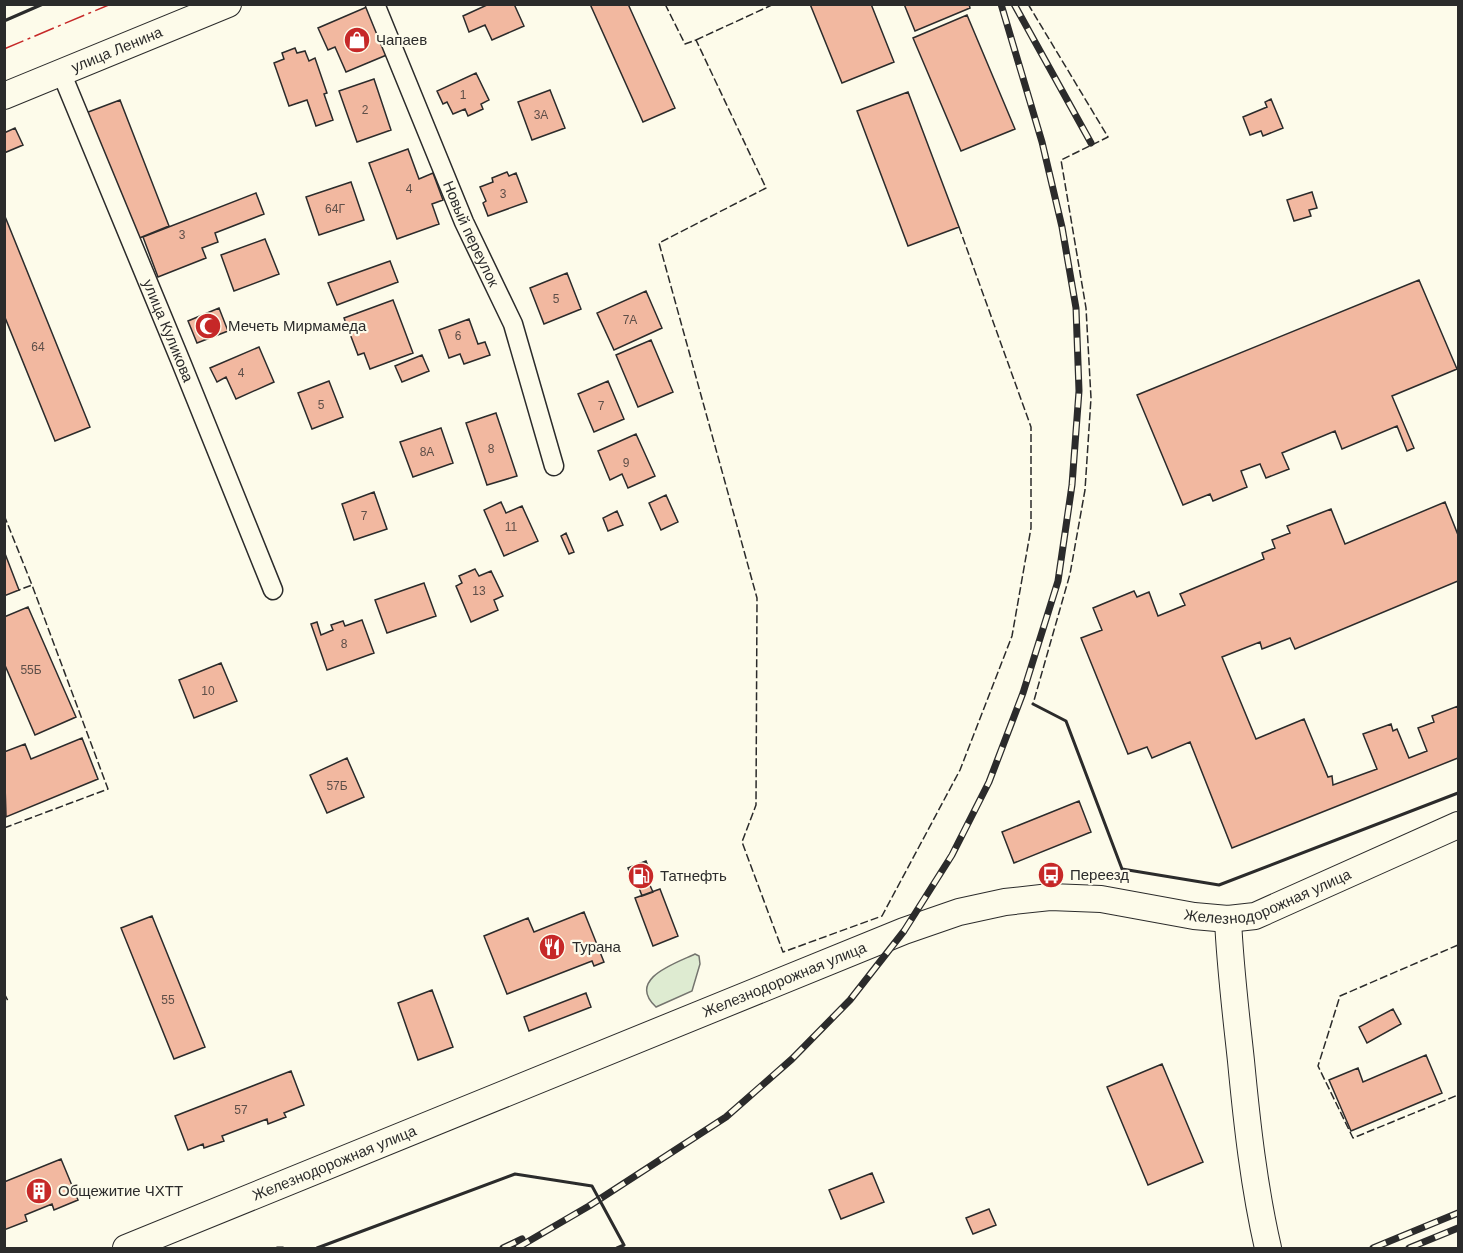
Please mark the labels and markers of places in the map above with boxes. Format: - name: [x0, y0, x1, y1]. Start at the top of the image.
- shop icon: Чапаев: [342, 25, 372, 55]
- place label: Чапаев: [376, 31, 427, 48]
- mosque icon: Мечеть Мирмамеда: [193, 311, 223, 341]
- place label: Мечеть Мирмамеда: [228, 317, 367, 334]
- bus stop icon: Переезд: [1036, 860, 1066, 890]
- fuel station icon: Татнефть: [626, 861, 656, 891]
- place label: Переезд: [1070, 866, 1129, 883]
- place label: Татнефть: [660, 867, 727, 884]
- restaurant icon: Турана: [537, 932, 567, 962]
- place label: Турана: [572, 938, 622, 955]
- building icon: Общежитие ЧХТТ: [24, 1176, 54, 1206]
- place label: Общежитие ЧХТТ: [58, 1182, 183, 1199]

